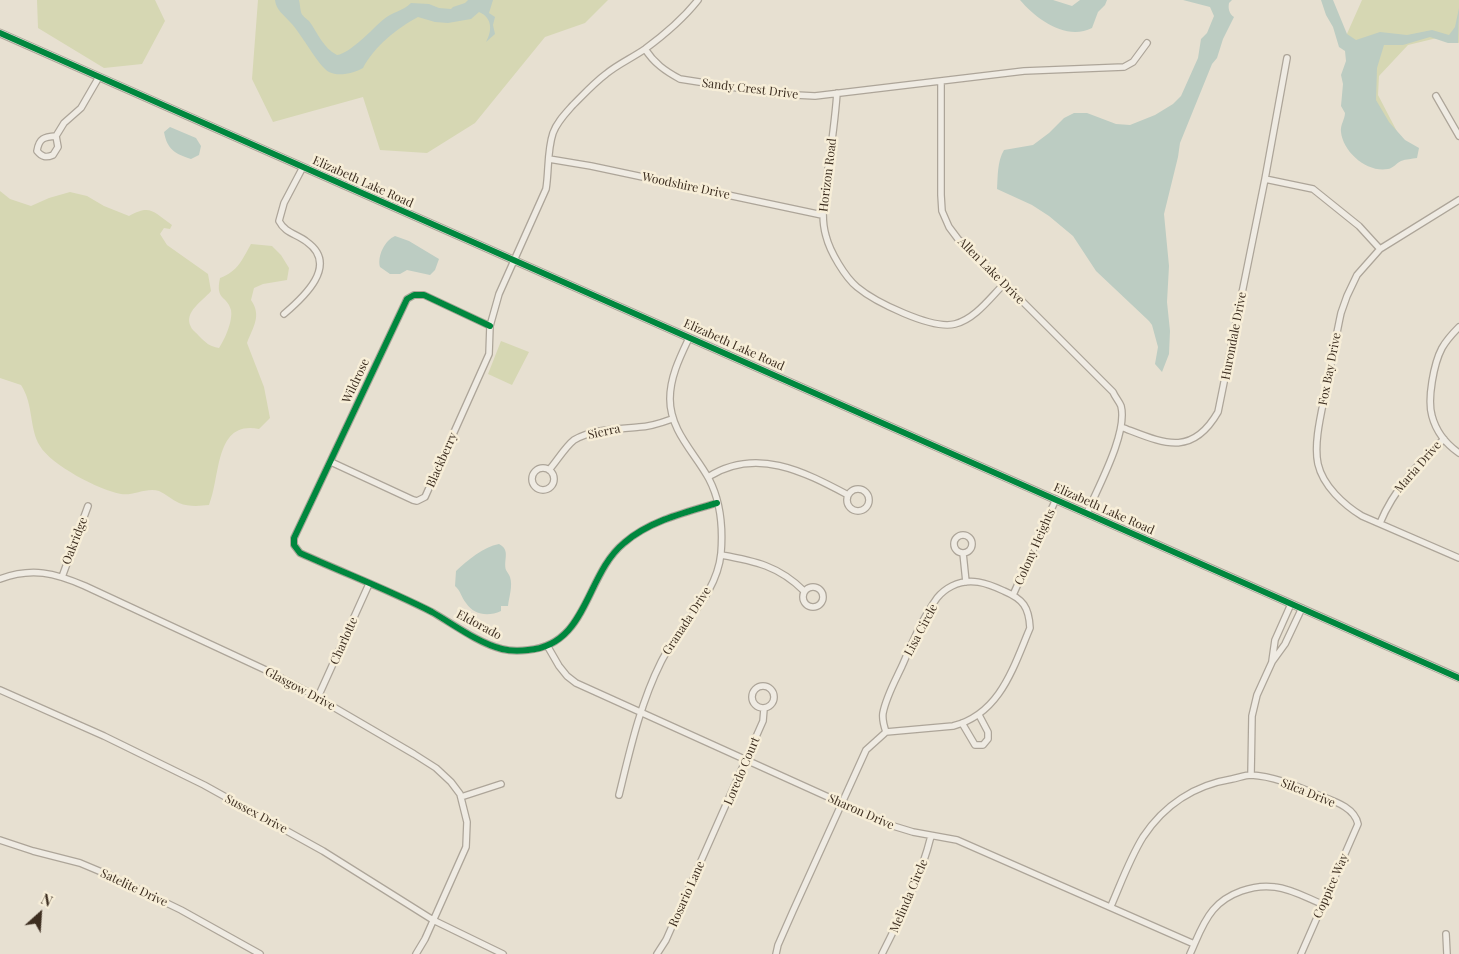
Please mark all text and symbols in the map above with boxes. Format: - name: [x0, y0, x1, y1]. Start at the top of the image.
- street label: Sandy Crest Drive: [701, 76, 799, 102]
- street label: Horizon Road: [816, 137, 840, 213]
- street label: Elizabeth Lake Road: [310, 153, 416, 211]
- street label: Woodshire Drive: [641, 170, 731, 202]
- street label: Allen Lake Drive: [955, 235, 1027, 307]
- street label: Hurondale Drive: [1218, 291, 1250, 381]
- street label: Elizabeth Lake Road: [681, 316, 787, 374]
- street label: Fox Bay Drive: [1316, 331, 1344, 407]
- street label: Wildrose: [339, 356, 373, 406]
- street label: Sierra: [586, 422, 622, 442]
- street label: Blackberry: [424, 430, 460, 490]
- street label: Maria Drive: [1392, 438, 1444, 496]
- street label: Elizabeth Lake Road: [1051, 480, 1157, 538]
- street label: Colony Heights: [1012, 507, 1058, 587]
- street label: Oakridge: [59, 515, 91, 567]
- street label: Granada Drive: [660, 584, 714, 658]
- street label: Lisa Circle: [901, 601, 941, 659]
- street label: Eldorado: [454, 607, 504, 643]
- street label: Charlotte: [327, 615, 361, 667]
- street label: Glasgow Drive: [262, 664, 338, 714]
- street label: Loredo Court: [721, 735, 763, 807]
- street label: Silca Drive: [1279, 776, 1337, 810]
- street label: Sharon Drive: [826, 791, 896, 833]
- street label: Sussex Drive: [222, 792, 290, 836]
- street label: Coppice Way: [1310, 851, 1352, 921]
- street label: Melinda Circle: [887, 857, 931, 935]
- street label: Rosario Lane: [666, 859, 708, 929]
- street label: Satelite Drive: [98, 866, 170, 910]
- north arrow: [15, 889, 65, 939]
- text: N: [38, 889, 55, 911]

